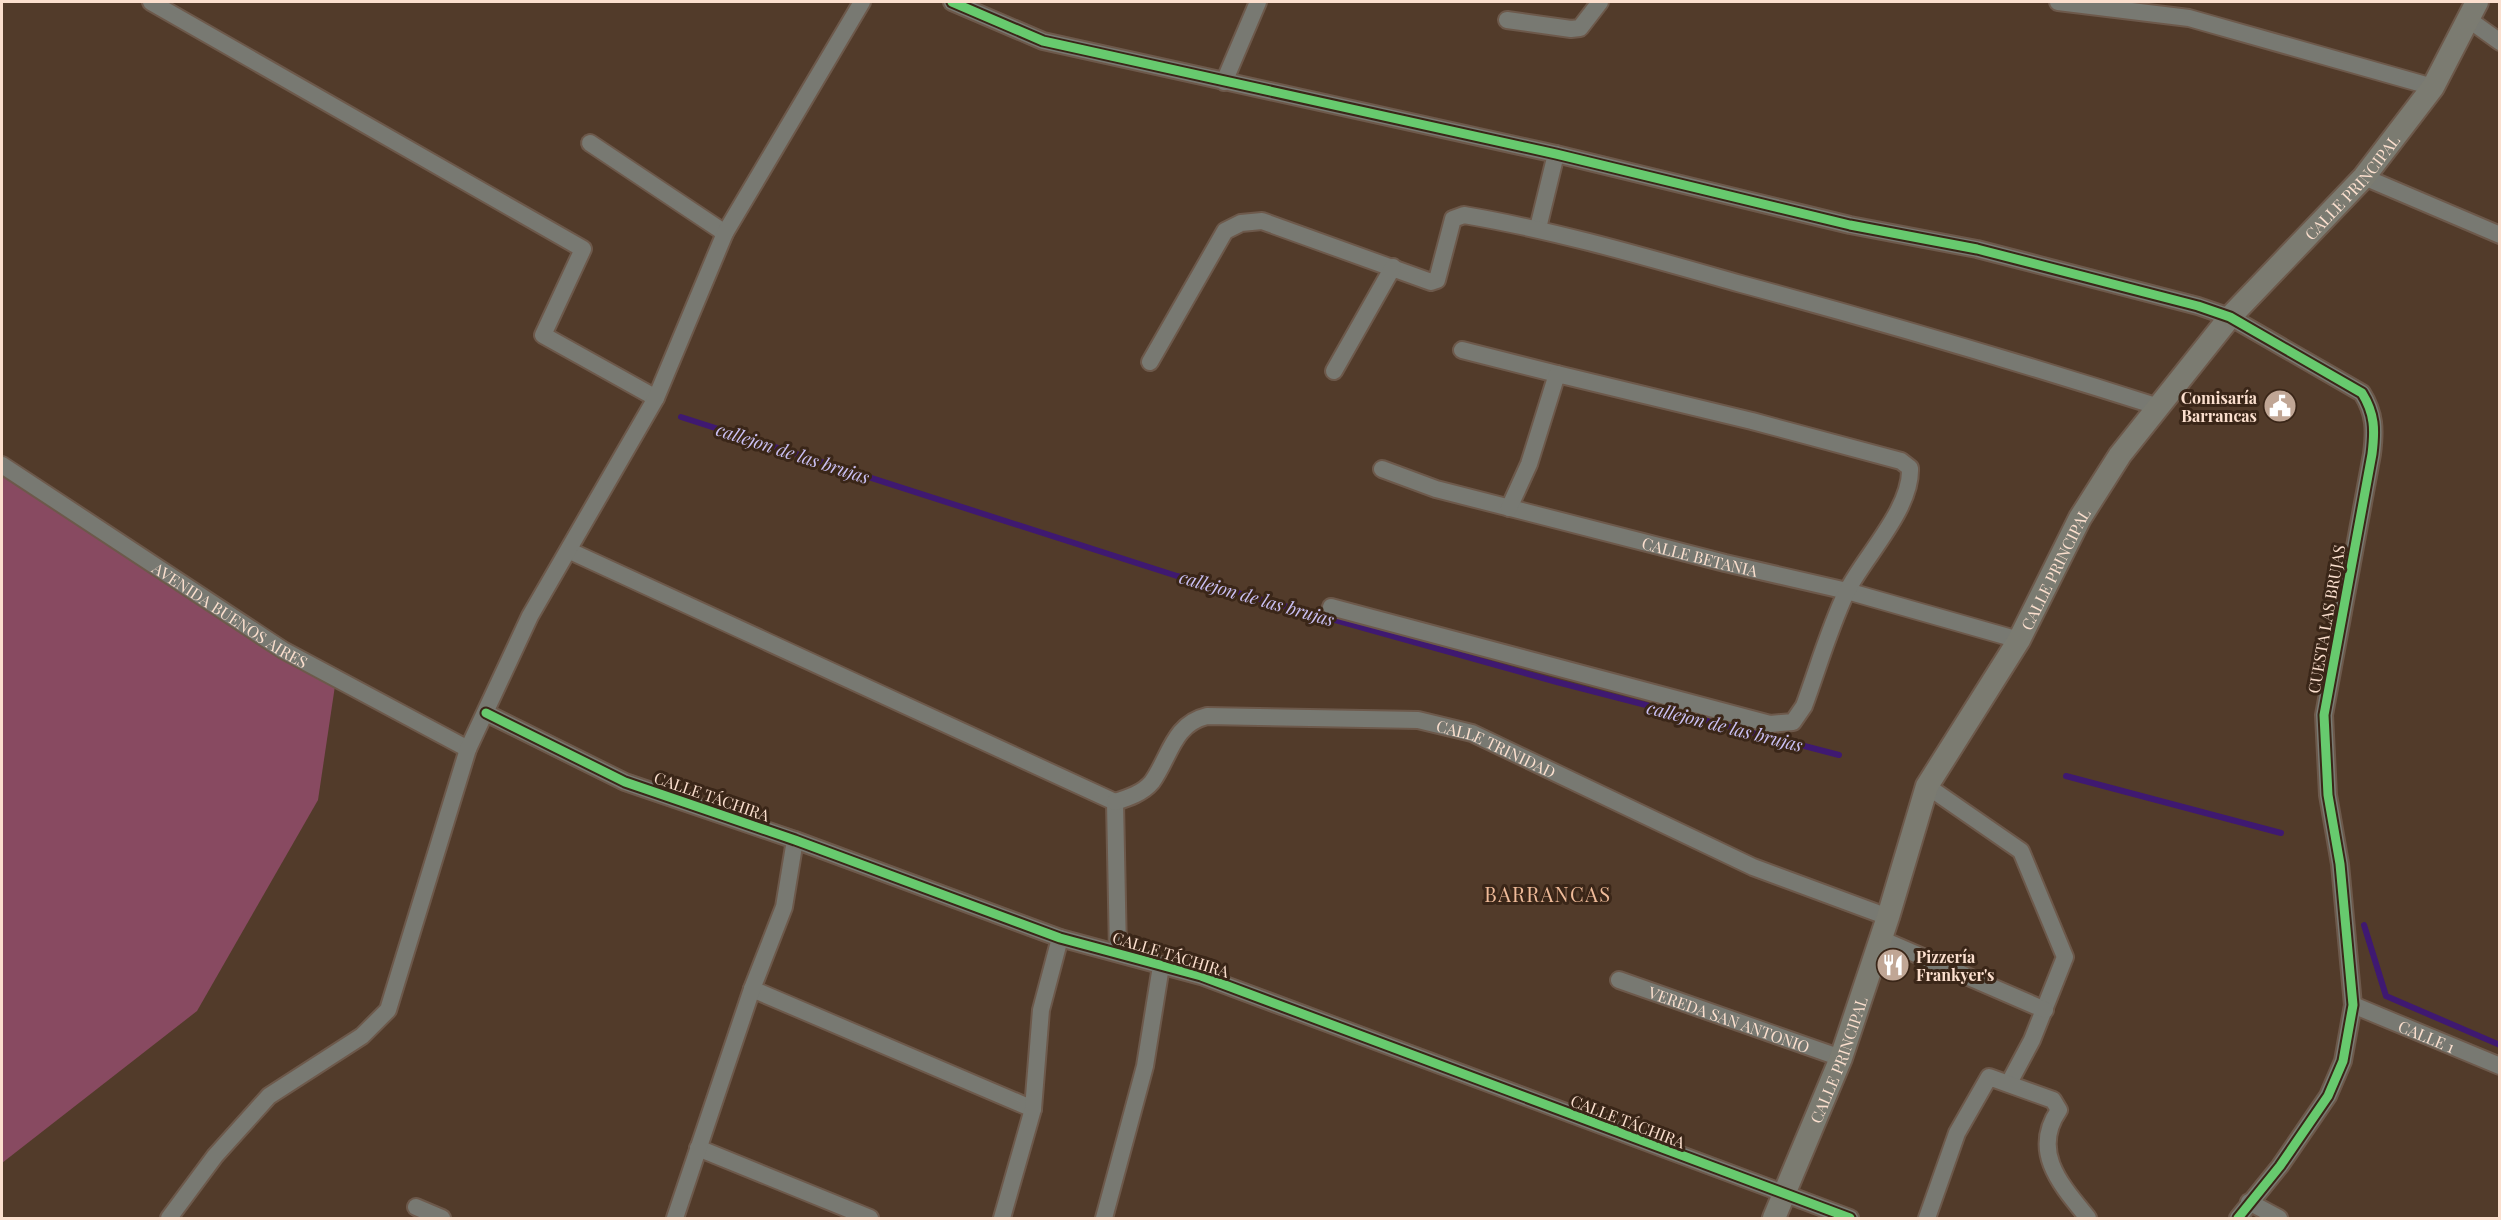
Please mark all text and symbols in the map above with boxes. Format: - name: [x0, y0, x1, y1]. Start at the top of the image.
- street label: CALLE PRINCIPAL: [2299, 130, 2404, 244]
- place label: Comisaría Barrancas: [2181, 387, 2258, 426]
- public building icon: Comisaría Barrancas: [2262, 388, 2298, 424]
- water label: callejon de las brujas: [713, 417, 873, 489]
- street label: CALLE PRINCIPAL: [2015, 504, 2094, 633]
- street label: CALLE BETANIA: [1640, 532, 1761, 581]
- street label: CUESTA LAS BRUJAS: [2303, 543, 2349, 695]
- street label: AVENIDA BUENOS AIRES: [148, 556, 312, 672]
- water label: callejon de las brujas: [1177, 564, 1337, 632]
- water label: callejon de las brujas: [1645, 695, 1805, 757]
- street label: CALLE TRINIDAD: [1434, 714, 1559, 782]
- street label: CALLE TÁCHIRA: [651, 766, 774, 826]
- district label: BARRANCAS: [1484, 880, 1612, 907]
- street label: CALLE TÁCHIRA: [1110, 926, 1233, 982]
- place label: Pizzería Frankyer's: [1916, 946, 1994, 985]
- restaurant icon: Pizzería Frankyer's: [1875, 947, 1911, 983]
- street label: VEREDA SAN ANTONIO: [1645, 980, 1813, 1057]
- street label: CALLE PRINCIPAL: [1804, 993, 1871, 1126]
- street label: CALLE 1: [2395, 1015, 2458, 1057]
- street label: CALLE TÁCHIRA: [1568, 1090, 1689, 1153]

